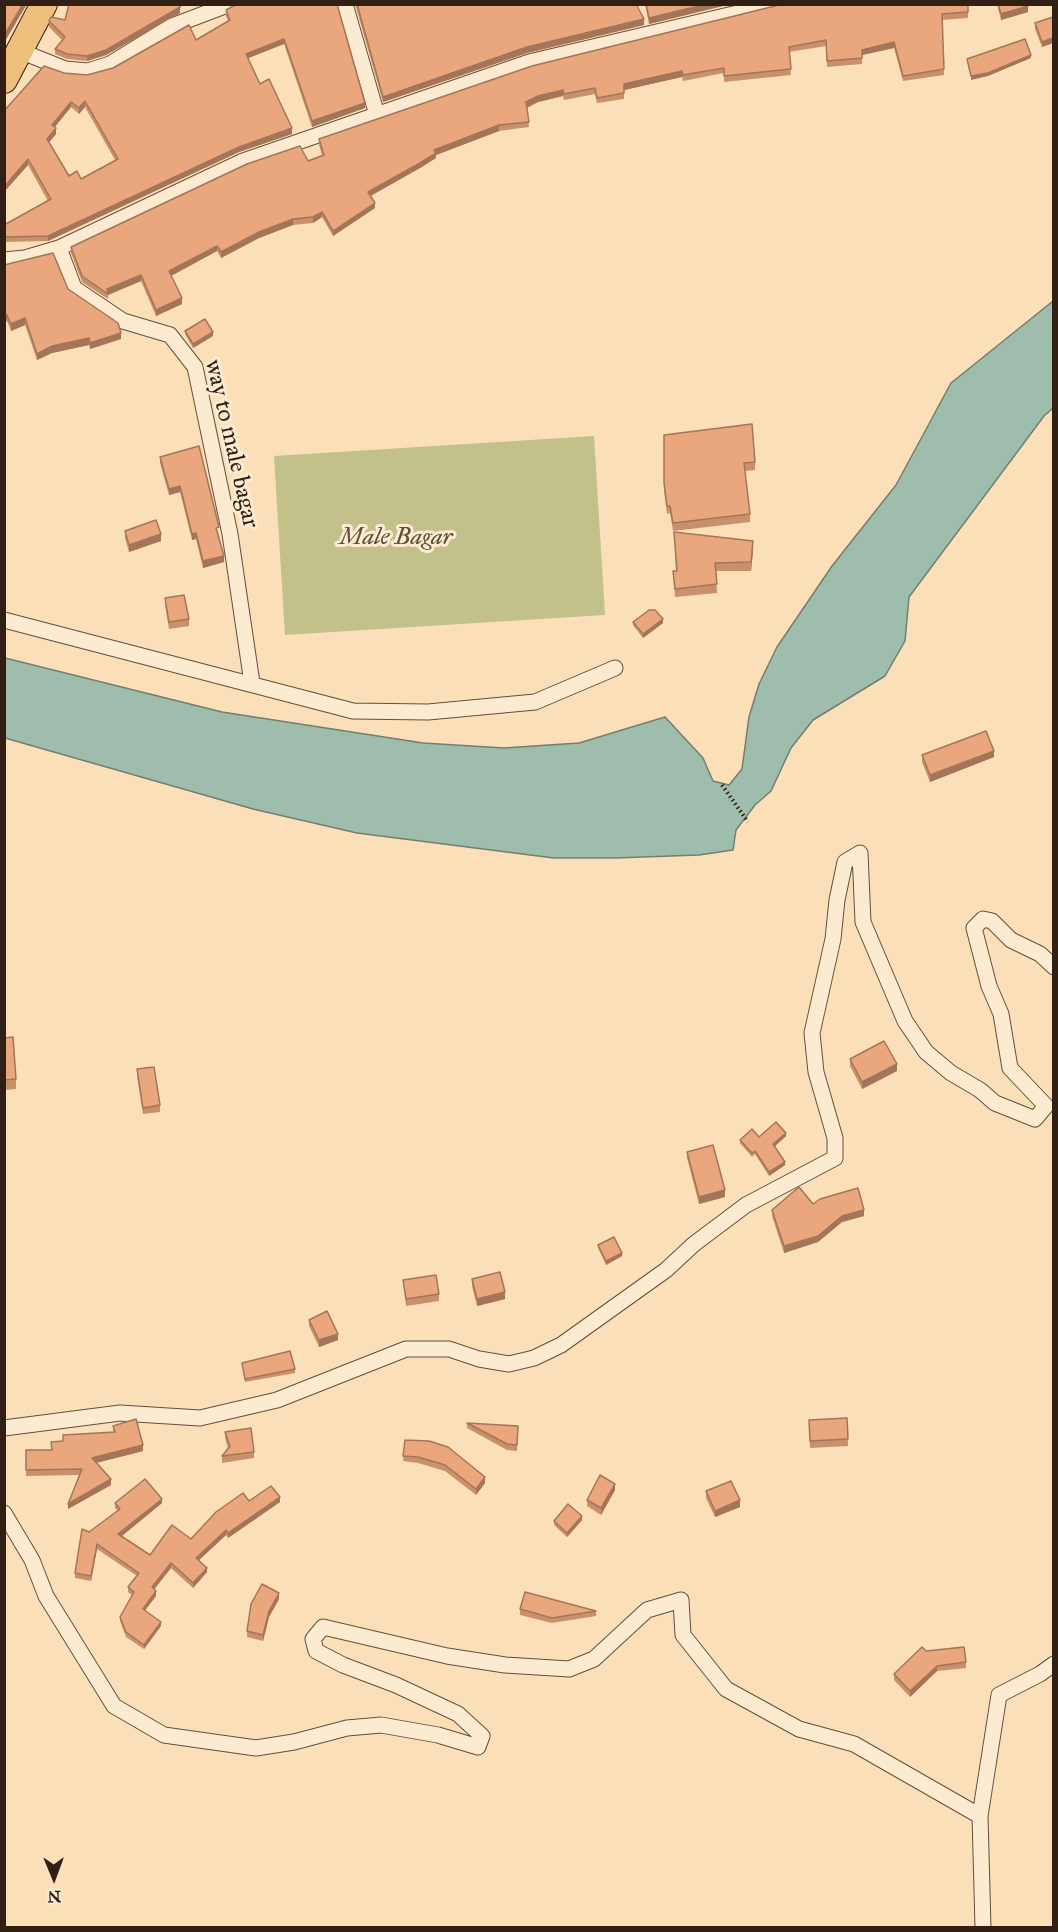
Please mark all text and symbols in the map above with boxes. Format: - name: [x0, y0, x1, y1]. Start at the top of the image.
- street label: way to male bagar: [198, 357, 264, 531]
- park label: Male Bagar: [339, 524, 453, 552]
- north arrow: [24, 1848, 84, 1908]
- text: N: [47, 1887, 61, 1906]

